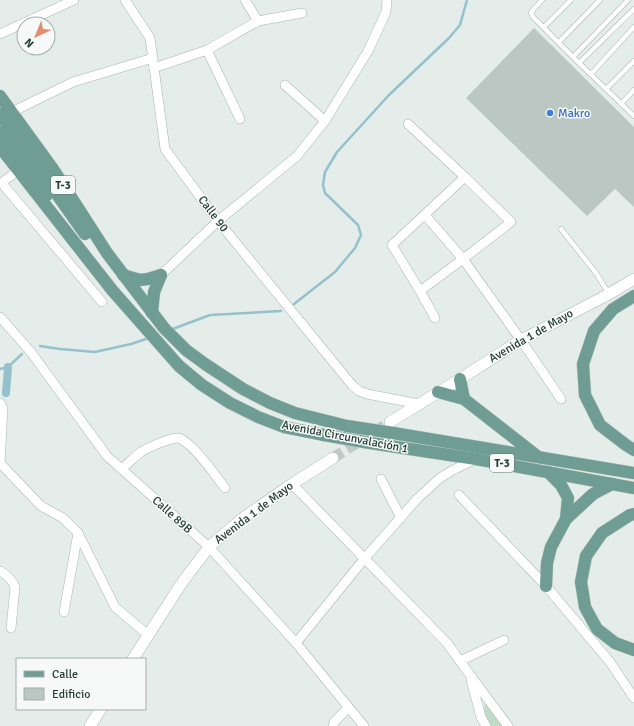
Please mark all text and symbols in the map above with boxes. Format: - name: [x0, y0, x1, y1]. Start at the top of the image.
- north arrow: [16, 16, 56, 56]
- text: N: [22, 35, 37, 50]
- place label: Makro: [558, 106, 590, 121]
- marker: Makro: [545, 108, 555, 118]
- road number: T-3: [51, 176, 75, 194]
- street label: Calle 90: [194, 193, 232, 235]
- street label: Avenida 1 de Mayo: [486, 306, 576, 366]
- street label: Avenida Circunvalación 1: [280, 417, 410, 457]
- road number: T-3: [490, 454, 514, 472]
- street label: Avenida 1 de Mayo: [212, 478, 296, 548]
- street label: Calle 89B: [149, 493, 195, 537]
- legend: [16, 658, 146, 710]
- text: Calle: [52, 667, 78, 682]
- text: Edificio: [52, 687, 90, 702]

